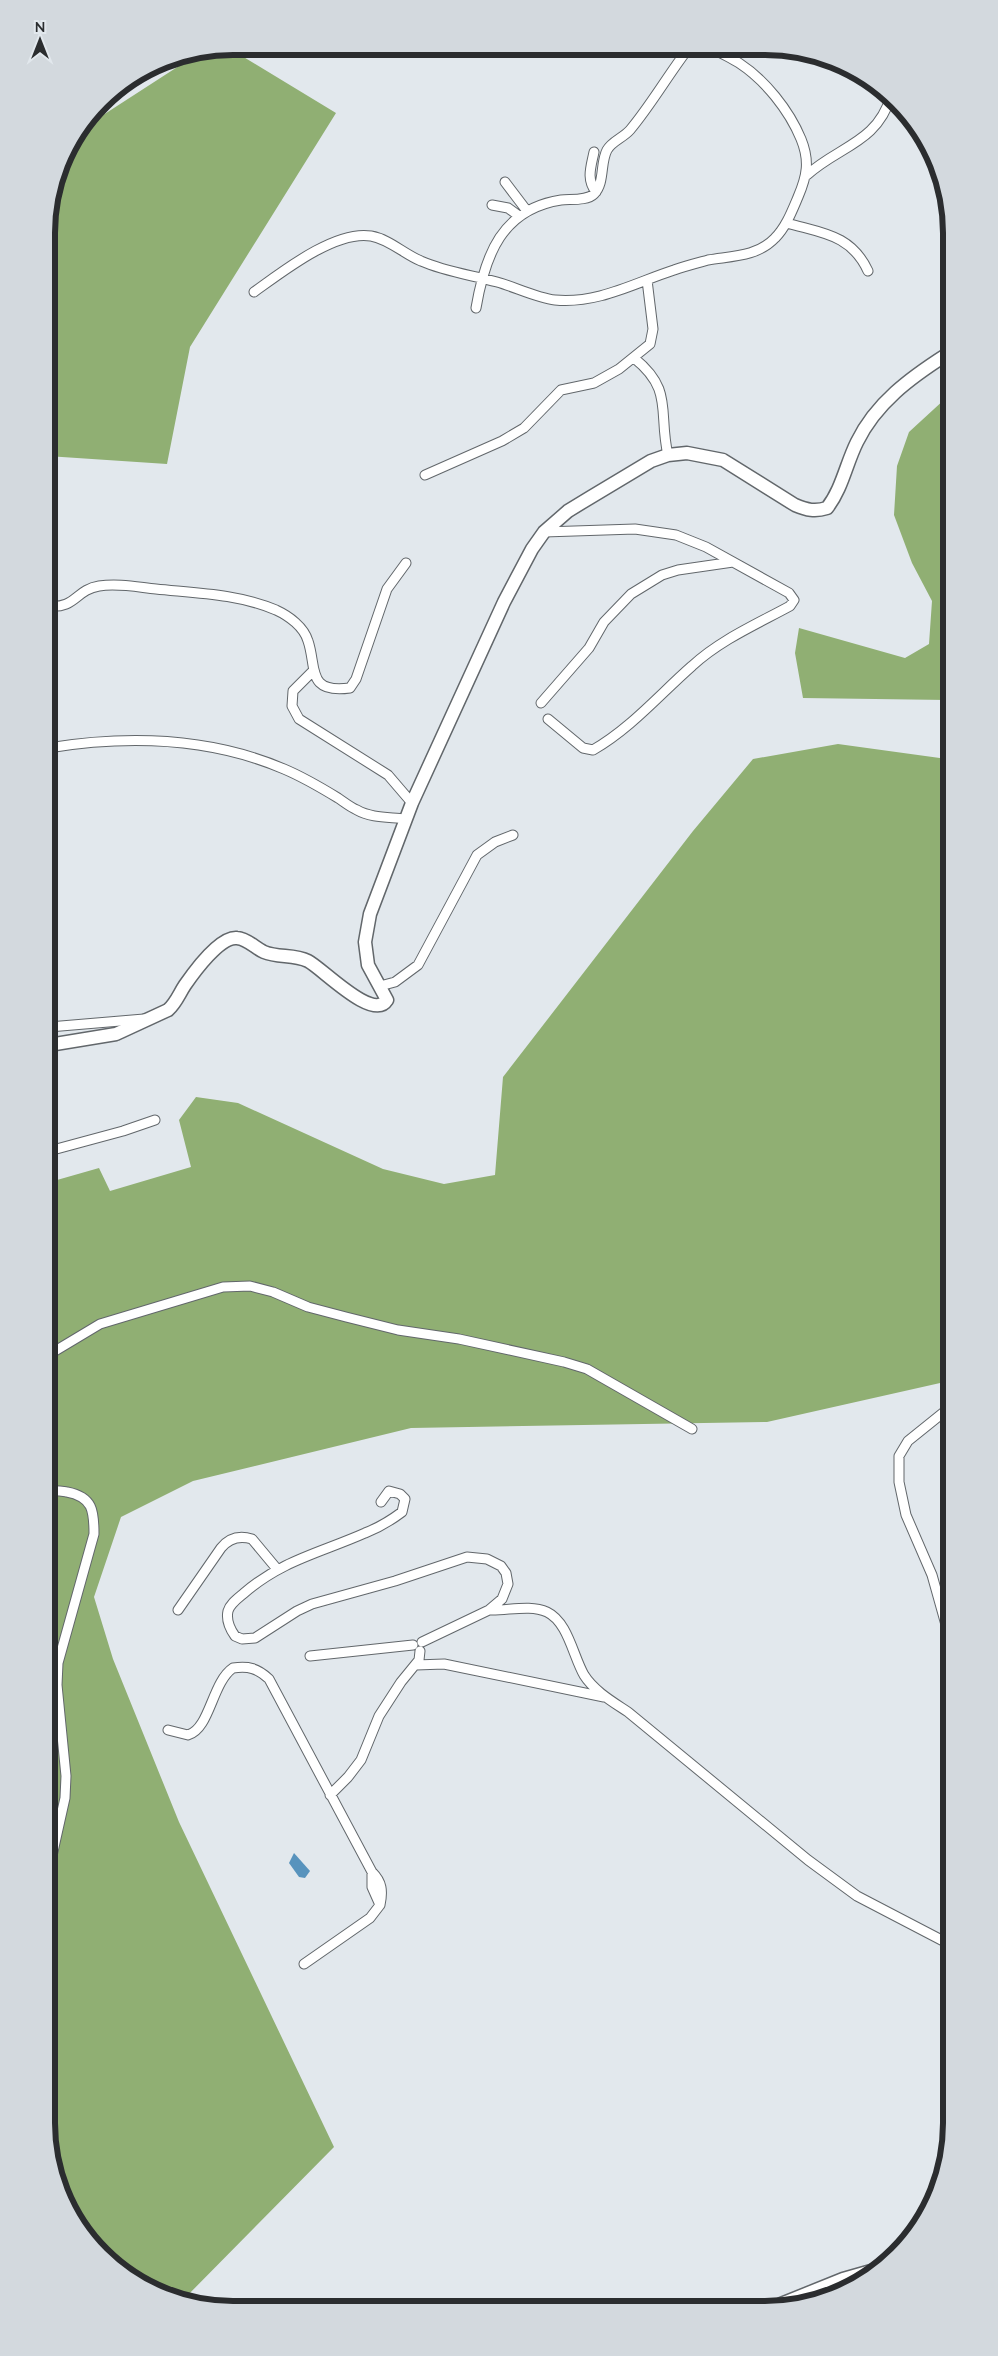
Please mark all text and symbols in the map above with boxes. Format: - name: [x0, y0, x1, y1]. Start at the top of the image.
- north arrow: [15, 15, 65, 65]
- text: N: [35, 18, 45, 36]

